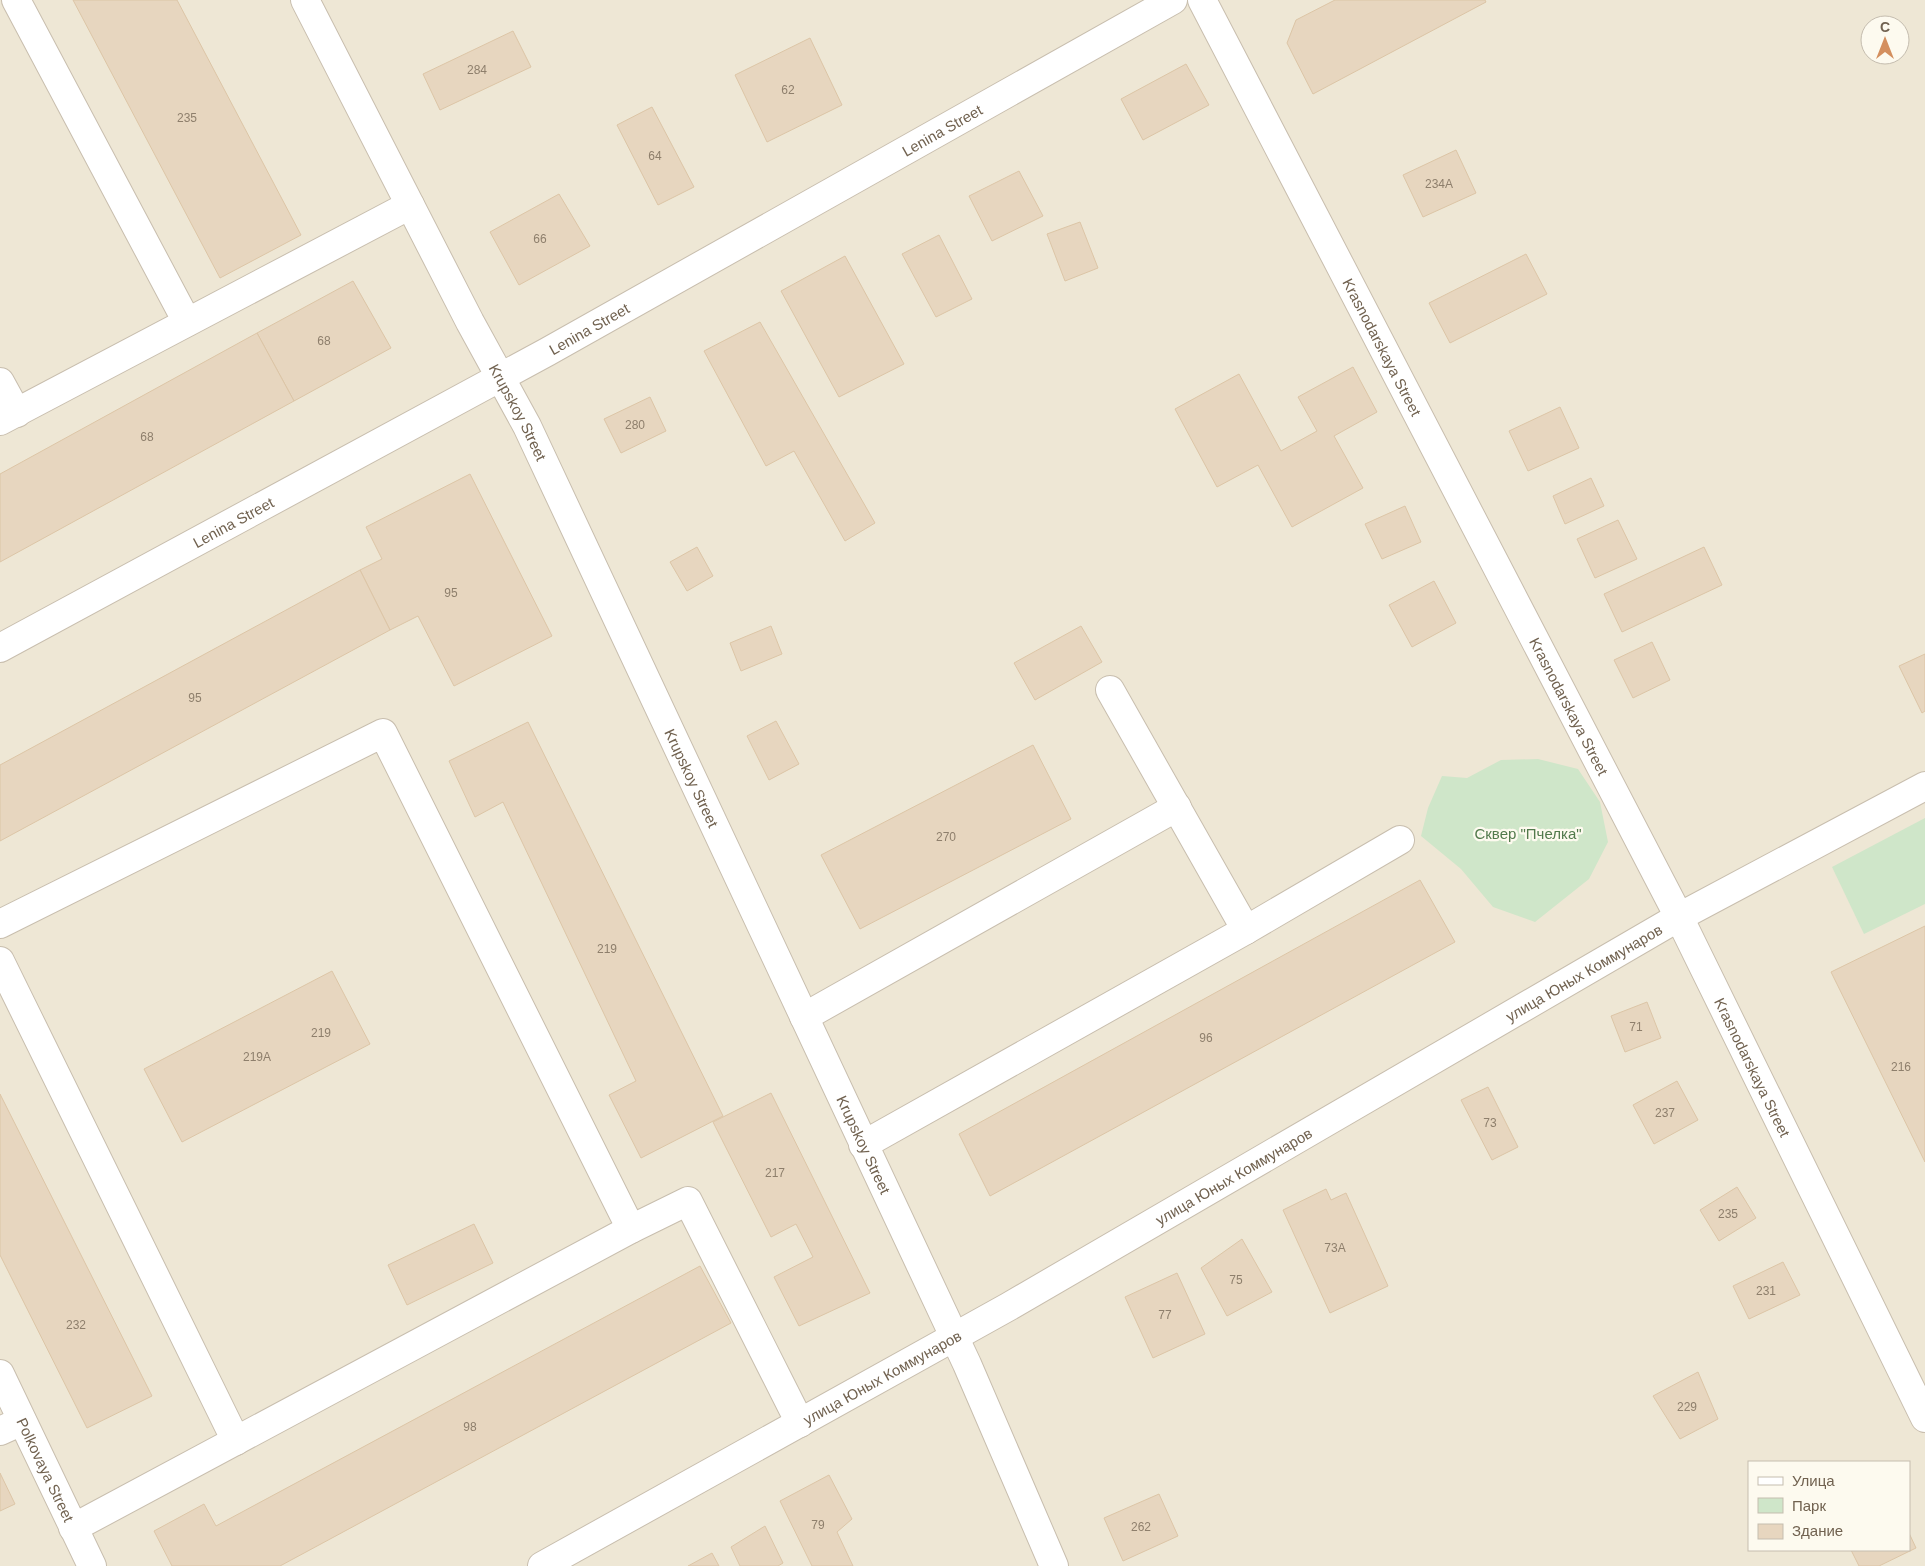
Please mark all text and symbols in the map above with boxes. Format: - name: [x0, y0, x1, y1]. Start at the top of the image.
- north arrow: [1860, 15, 1910, 65]
- text: С: [1880, 19, 1890, 35]
- house number: 284: [467, 63, 487, 77]
- house number: 62: [781, 83, 795, 97]
- street label: Lenina Street: [899, 100, 986, 159]
- house number: 235: [177, 111, 197, 125]
- house number: 64: [648, 149, 662, 163]
- house number: 234А: [1425, 177, 1453, 191]
- house number: 66: [533, 232, 547, 246]
- street label: Krasnodarskaya Street: [1340, 275, 1426, 419]
- street label: Lenina Street: [546, 299, 633, 358]
- house number: 68: [317, 334, 331, 348]
- street label: Krupskoy Street: [486, 361, 551, 464]
- house number: 280: [625, 418, 645, 432]
- house number: 68: [140, 430, 154, 444]
- street label: Lenina Street: [190, 493, 277, 551]
- house number: 95: [444, 586, 458, 600]
- street label: Krasnodarskaya Street: [1527, 635, 1612, 779]
- house number: 95: [188, 691, 202, 705]
- street label: Krupskoy Street: [662, 726, 723, 830]
- park label: Сквер "Пчелка": [1474, 825, 1582, 842]
- house number: 270: [936, 830, 956, 844]
- street label: улица Юных Коммунаров: [1502, 920, 1665, 1024]
- house number: 219: [597, 942, 617, 956]
- street label: Krasnodarskaya Street: [1711, 995, 1794, 1140]
- house number: 71: [1629, 1020, 1643, 1034]
- house number: 219: [311, 1026, 331, 1040]
- house number: 96: [1199, 1031, 1213, 1045]
- house number: 219А: [243, 1050, 271, 1064]
- house number: 216: [1891, 1060, 1911, 1074]
- street label: Krupskoy Street: [834, 1093, 895, 1197]
- house number: 237: [1655, 1106, 1675, 1120]
- house number: 73: [1483, 1116, 1497, 1130]
- street label: улица Юных Коммунаров: [1152, 1124, 1315, 1228]
- house number: 217: [765, 1166, 785, 1180]
- house number: 235: [1718, 1207, 1738, 1221]
- house number: 73А: [1324, 1241, 1346, 1255]
- house number: 75: [1229, 1273, 1243, 1287]
- house number: 231: [1756, 1284, 1776, 1298]
- house number: 77: [1158, 1308, 1172, 1322]
- house number: 232: [66, 1318, 86, 1332]
- street label: улица Юных Коммунаров: [800, 1326, 964, 1428]
- house number: 229: [1677, 1400, 1697, 1414]
- street label: Polkovaya Street: [14, 1415, 78, 1525]
- house number: 98: [463, 1420, 477, 1434]
- legend: [1748, 1461, 1910, 1551]
- text: Улица: [1792, 1472, 1835, 1489]
- text: Парк: [1792, 1497, 1826, 1514]
- house number: 79: [811, 1518, 825, 1532]
- house number: 262: [1131, 1520, 1151, 1534]
- text: Здание: [1792, 1522, 1843, 1539]

